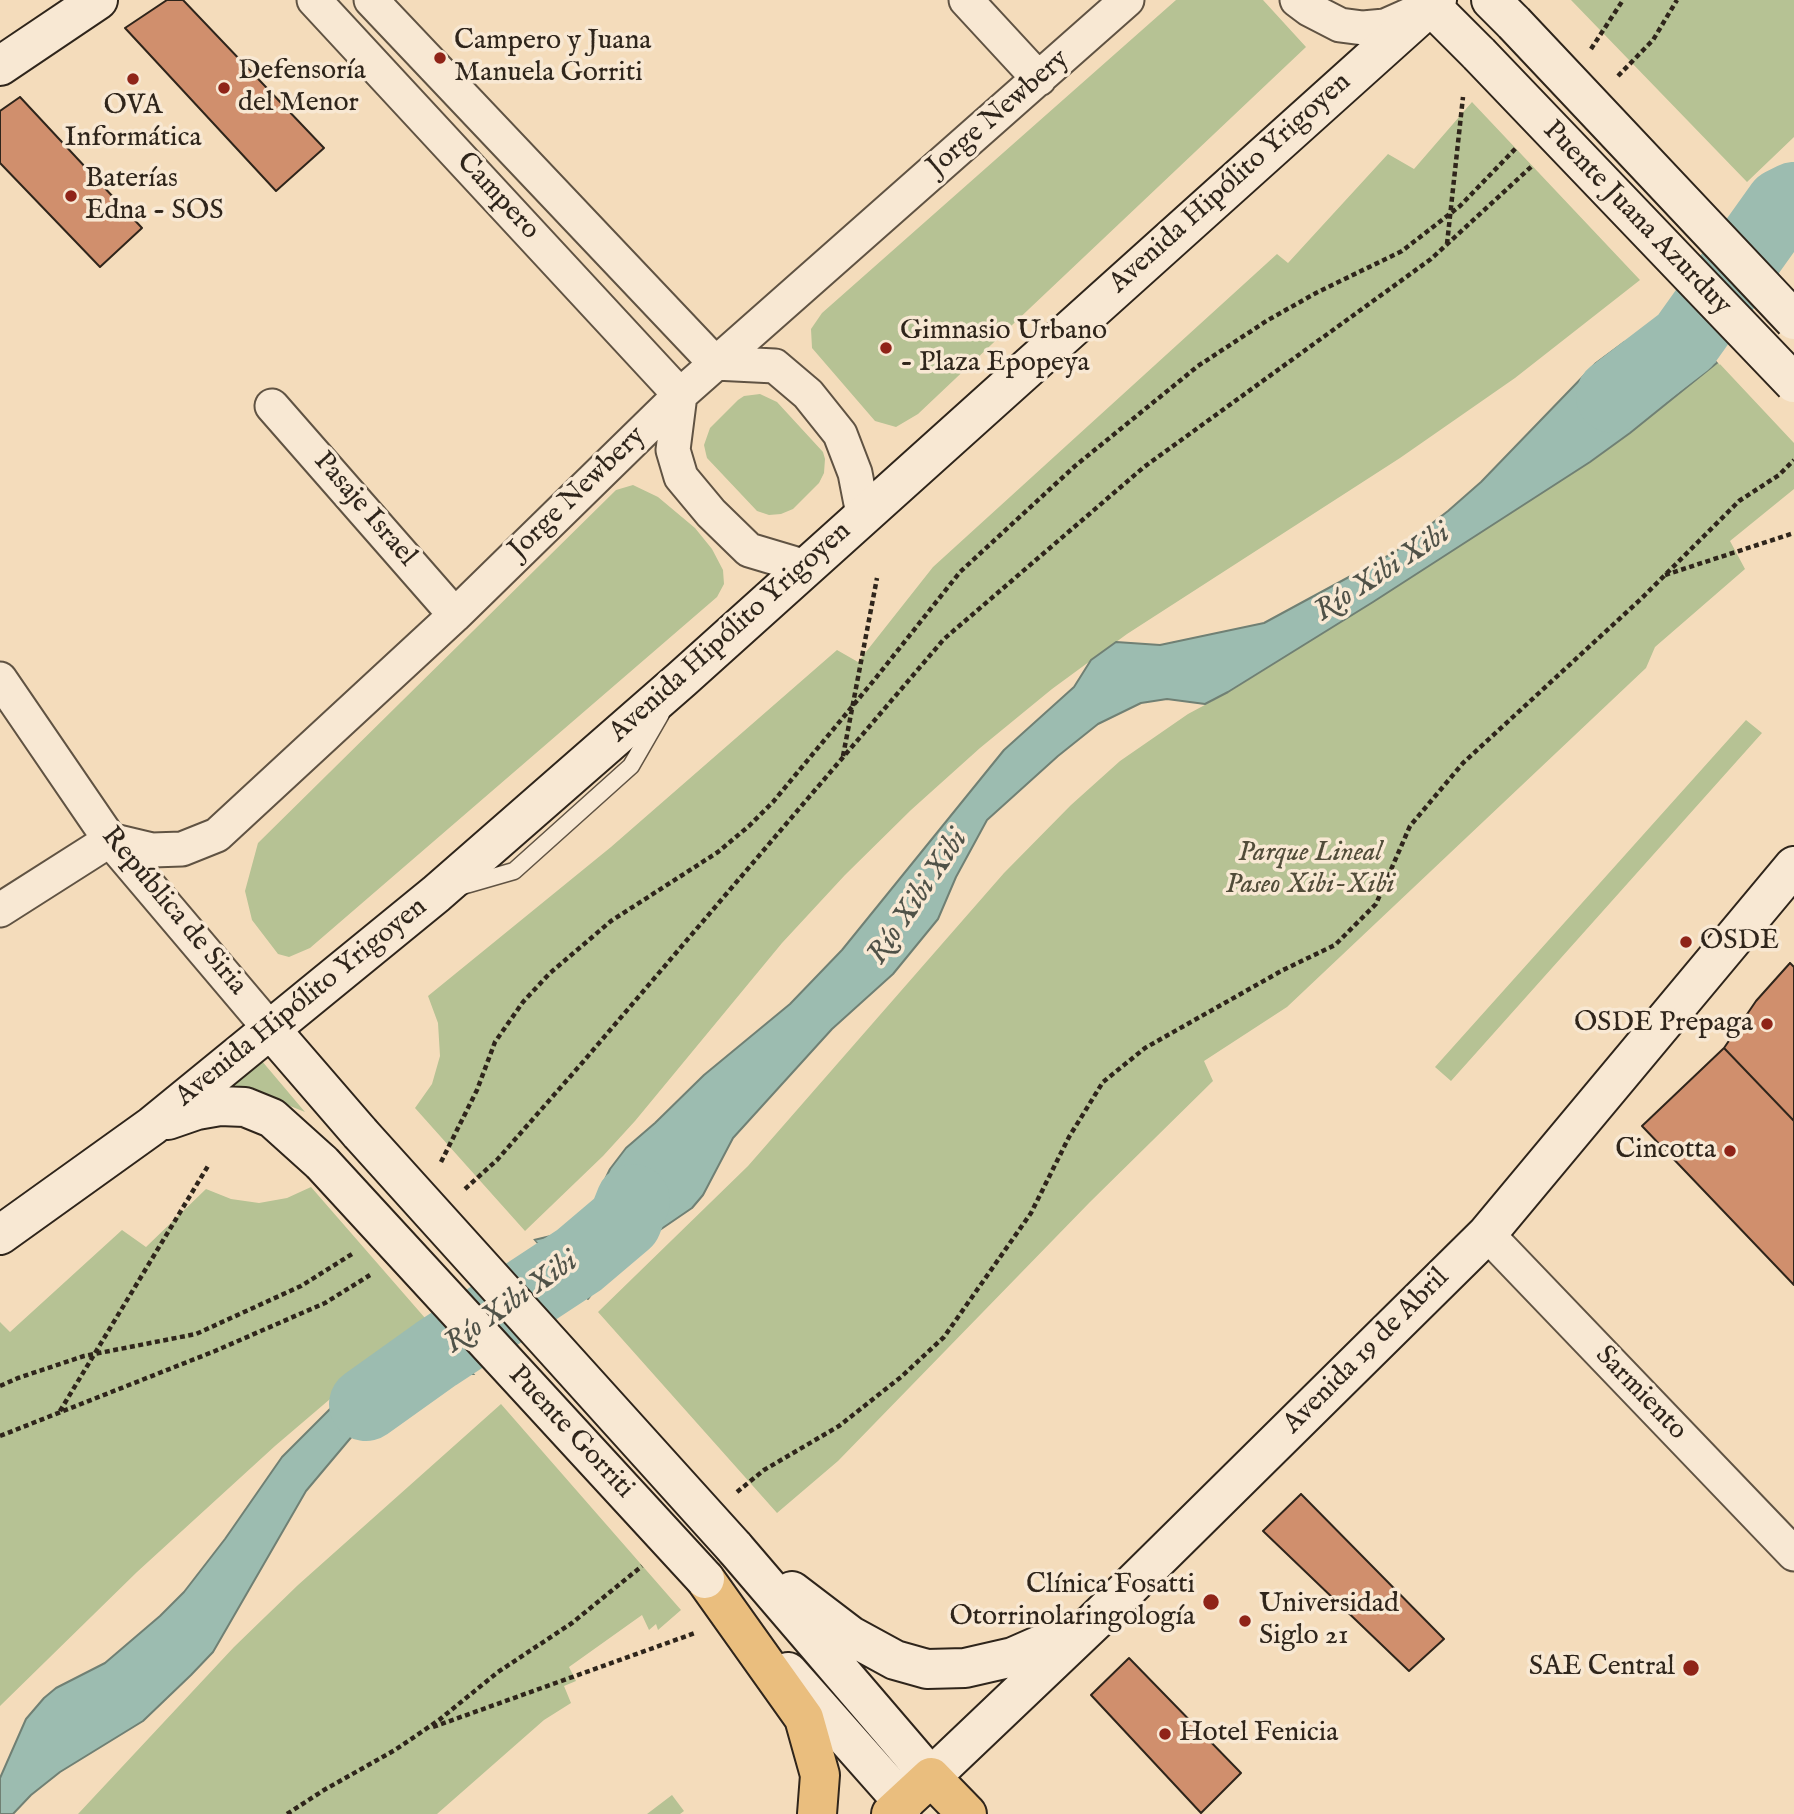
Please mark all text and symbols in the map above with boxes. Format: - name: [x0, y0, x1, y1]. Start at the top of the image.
- place label: Campero y Juana Manuela Gorriti: [454, 25, 651, 91]
- street label: Jorge Newbery: [921, 43, 1077, 185]
- marker: Campero y Juana Manuela Gorriti: [432, 50, 448, 66]
- place label: Defensoría del Menor: [238, 55, 366, 121]
- street label: Avenida Hipólito Yrigoyen: [1103, 67, 1359, 301]
- marker: OVA Informática: [125, 71, 141, 87]
- marker: Defensoría del Menor: [216, 80, 232, 96]
- place label: OVA Informática: [64, 90, 202, 156]
- street label: Puente Juana Azurduy: [1535, 115, 1737, 323]
- street label: Campero: [448, 146, 546, 248]
- place label: Baterías Edna - SOS: [85, 163, 223, 229]
- marker: Baterías Edna - SOS: [63, 188, 79, 204]
- place label: Gimnasio Urbano - Plaza Epopeya: [900, 315, 1107, 381]
- marker: Gimnasio Urbano - Plaza Epopeya: [878, 340, 894, 356]
- street label: Jorge Newbery: [503, 421, 653, 567]
- street label: Pasaje Israel: [305, 446, 423, 574]
- street label: Avenida Hipólito Yrigoyen: [603, 516, 859, 750]
- water label: Río Xibi Xibi: [1308, 517, 1458, 631]
- street label: República de Siria: [93, 821, 253, 1003]
- water label: Río Xibi Xibi: [861, 824, 977, 972]
- park label: Parque Lineal Paseo Xibi-Xibi: [1225, 837, 1395, 903]
- street label: Avenida Hipólito Yrigoyen: [170, 891, 434, 1115]
- place label: OSDE: [1700, 925, 1779, 959]
- marker: OSDE: [1678, 934, 1694, 950]
- place label: OSDE Prepaga: [1574, 1007, 1753, 1041]
- marker: OSDE Prepaga: [1759, 1016, 1775, 1032]
- place label: Cincotta: [1615, 1134, 1716, 1168]
- marker: Cincotta: [1722, 1143, 1738, 1159]
- water label: Río Xibi Xibi: [438, 1245, 586, 1363]
- street label: Avenida 19 de Abril: [1277, 1262, 1457, 1442]
- street label: Sarmiento: [1587, 1340, 1693, 1448]
- street label: Puente Gorriti: [500, 1360, 640, 1506]
- place label: Clínica Fosatti Otorrinolaringología: [949, 1569, 1195, 1635]
- place label: Universidad Siglo 21: [1259, 1588, 1399, 1654]
- marker: Clínica Fosatti Otorrinolaringología: [1201, 1592, 1221, 1612]
- marker: Universidad Siglo 21: [1237, 1613, 1253, 1629]
- place label: SAE Central: [1529, 1651, 1675, 1685]
- marker: SAE Central: [1681, 1658, 1701, 1678]
- place label: Hotel Fenicia: [1179, 1717, 1338, 1751]
- marker: Hotel Fenicia: [1157, 1726, 1173, 1742]

